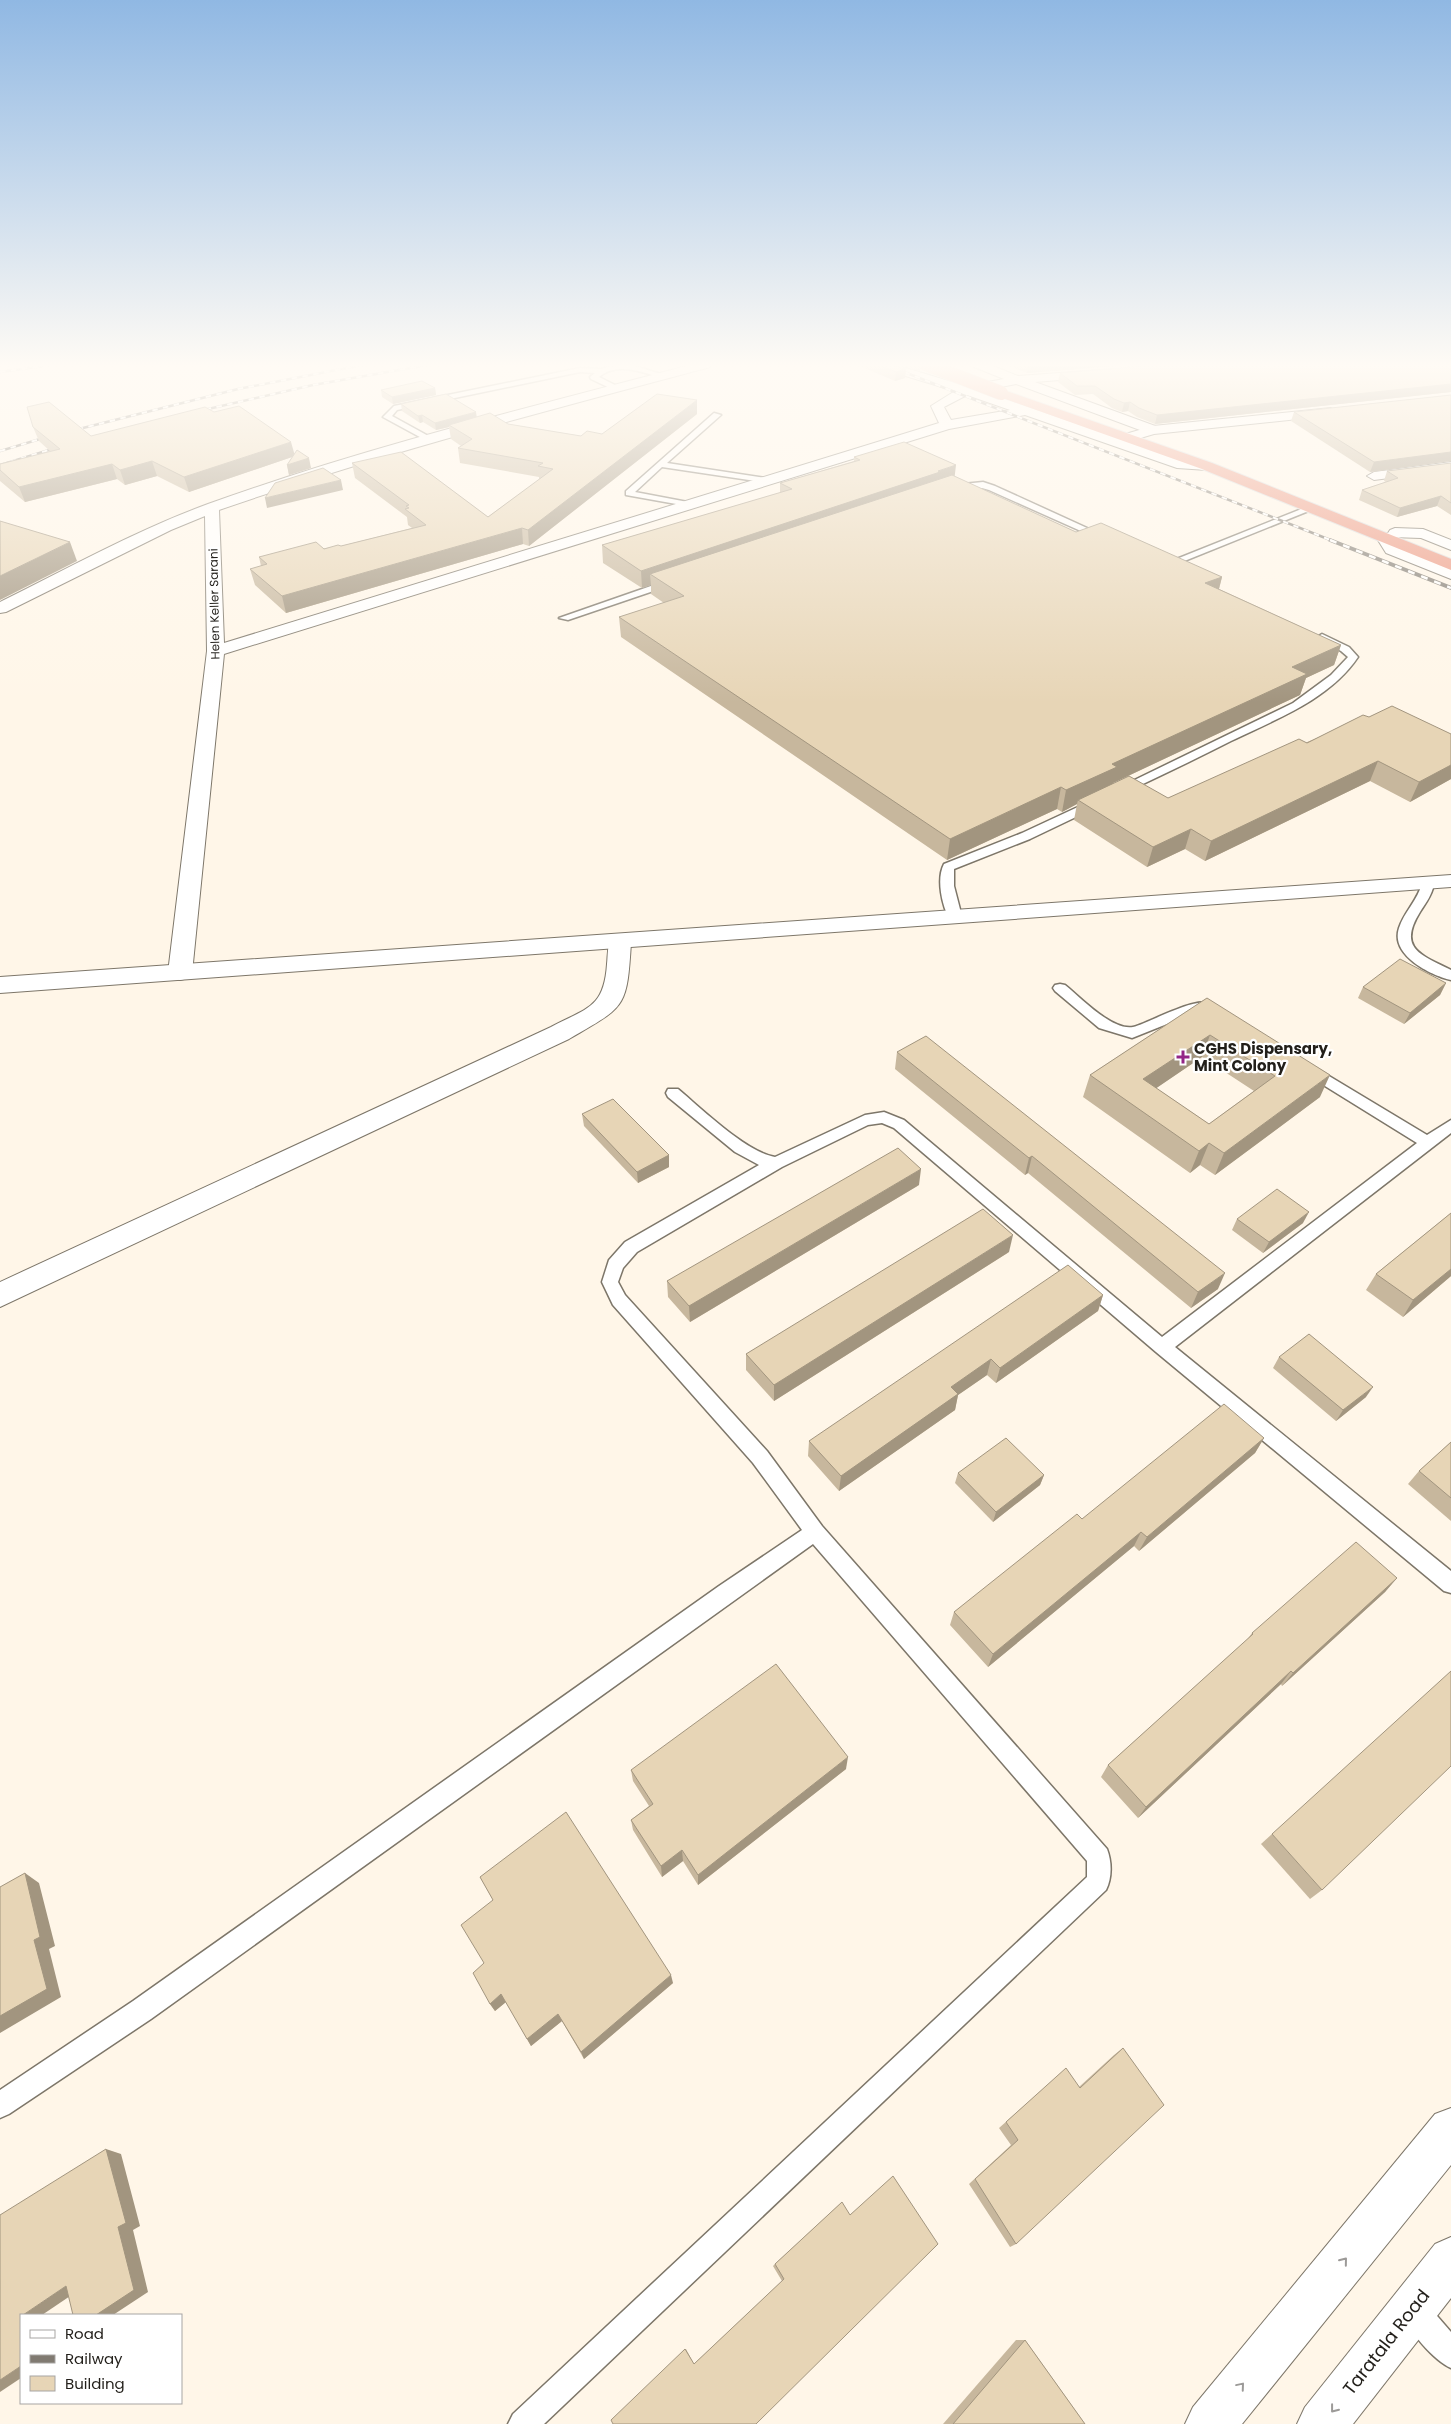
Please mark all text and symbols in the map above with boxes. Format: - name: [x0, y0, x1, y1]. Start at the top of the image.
- street label: Helen Keller Sarani: [205, 548, 223, 660]
- place label: CGHS Dispensary, Mint Colony: [1194, 1038, 1332, 1076]
- marker: CGHS Dispensary, Mint Colony: [1176, 1050, 1190, 1064]
- one-way arrow: [1338, 2258, 1346, 2267]
- street label: Taratala Road: [1337, 2284, 1435, 2400]
- legend: [20, 2314, 182, 2404]
- text: Road: [65, 2323, 104, 2344]
- text: Railway: [65, 2348, 123, 2369]
- text: Building: [65, 2373, 125, 2394]
- one-way arrow: [1235, 2383, 1244, 2392]
- one-way arrow: [1331, 2403, 1340, 2412]

